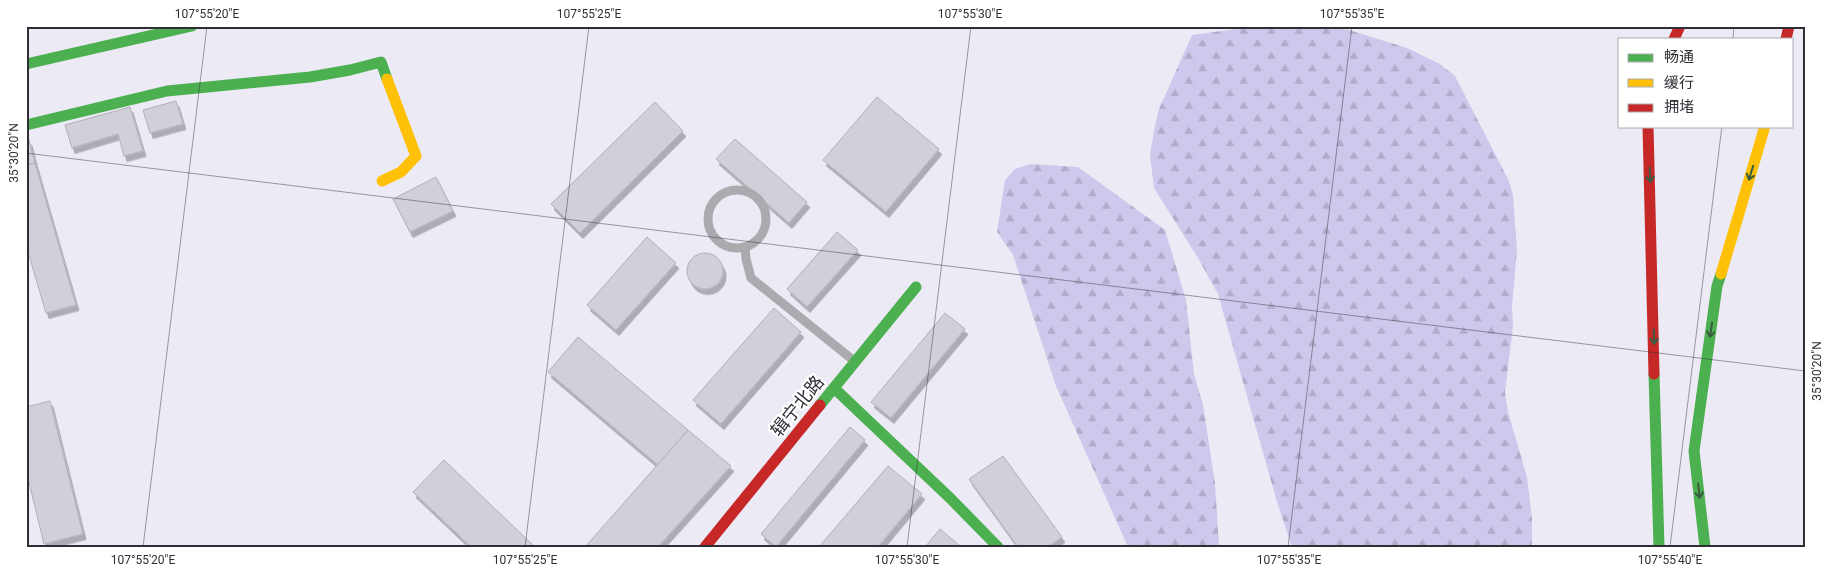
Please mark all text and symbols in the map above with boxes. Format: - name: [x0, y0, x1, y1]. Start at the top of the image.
- text: 107°55'20"E: [175, 7, 239, 21]
- text: 107°55'25"E: [557, 7, 621, 21]
- text: 107°55'30"E: [938, 7, 1002, 21]
- text: 107°55'35"E: [1320, 7, 1384, 21]
- legend: [1618, 38, 1794, 128]
- text: 畅通: [1664, 48, 1694, 66]
- text: 缓行: [1664, 74, 1694, 92]
- text: 拥堵: [1664, 98, 1694, 116]
- text: 35°30'20"N: [7, 123, 21, 183]
- one-way arrow: [1745, 165, 1755, 181]
- one-way arrow: [1645, 166, 1655, 183]
- one-way arrow: [1705, 322, 1715, 338]
- one-way arrow: [1650, 329, 1659, 345]
- text: 35°30'20"N: [1810, 341, 1824, 401]
- street label: 辑宁北路: [766, 371, 828, 441]
- one-way arrow: [1694, 483, 1704, 499]
- text: 107°55'20"E: [111, 553, 175, 567]
- text: 107°55'25"E: [493, 553, 557, 567]
- text: 107°55'30"E: [875, 553, 939, 567]
- text: 107°55'35"E: [1257, 553, 1321, 567]
- text: 107°55'40"E: [1638, 553, 1702, 567]

